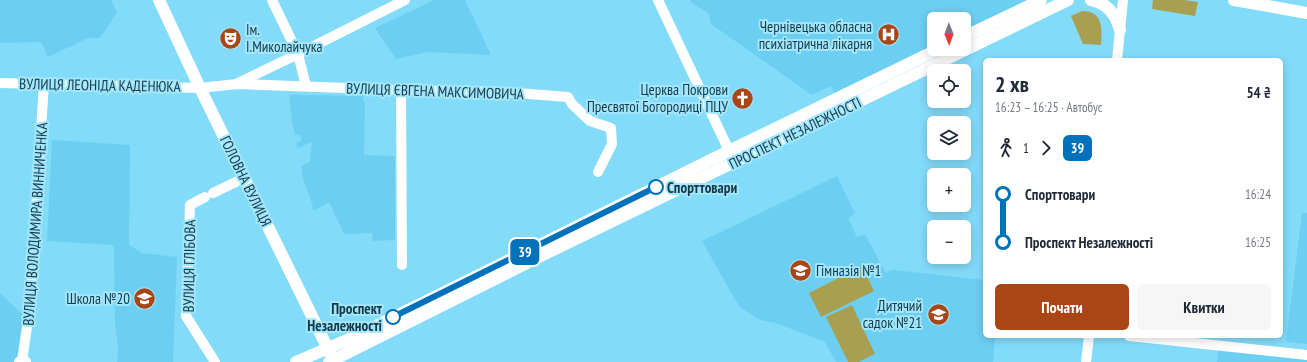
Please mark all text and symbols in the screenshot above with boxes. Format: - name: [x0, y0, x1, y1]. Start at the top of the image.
- north arrow: [927, 12, 971, 56]
- map controls: [927, 12, 971, 264]
- place label: Чернівецька обласна психіатрична лікарня: [759, 17, 872, 53]
- place label: Ім. І.Миколайчука: [246, 20, 323, 56]
- hospital icon: Чернівецька обласна психіатрична лікарня: [875, 22, 901, 48]
- theatre icon: Ім. І.Миколайчука: [218, 25, 244, 51]
- button: locate: [927, 64, 971, 108]
- text: 2 хв: [995, 70, 1029, 98]
- street label: ВУЛИЦЯ ЛЕОНІДА КАДЕНЮКА: [19, 74, 182, 96]
- street label: ВУЛИЦЯ ЄВГЕНА МАКСИМОВИЧА: [346, 78, 525, 104]
- place label: Церква Покрови Пресвятої Богородиці ПЦУ: [587, 80, 728, 116]
- text: 54 ₴: [1246, 83, 1271, 102]
- church icon: Церква Покрови Пресвятої Богородиці ПЦУ: [730, 85, 756, 111]
- street label: ПРОСПЕКТ НЕЗАЛЕЖНОСТІ: [726, 93, 864, 173]
- text: 16:23 – 16:25 · Автобус: [995, 99, 1102, 116]
- button: layers: [927, 116, 971, 160]
- street label: ВУЛИЦЯ ВОЛОДИМИРА ВИННИЧЕНКА: [18, 121, 52, 326]
- street label: ГОЛОВНА ВУЛИЦЯ: [216, 133, 276, 229]
- icon: walk: [995, 137, 1017, 159]
- icon: forward: [1035, 137, 1057, 159]
- text: 39: [1071, 139, 1084, 157]
- text: 1: [1023, 140, 1029, 157]
- button: +: [927, 168, 971, 212]
- place label: Спорттовари: [667, 178, 737, 197]
- marker: Спорттовари: [648, 179, 664, 195]
- text: Спорттовари: [1025, 185, 1095, 204]
- text: 16:24: [1245, 186, 1271, 203]
- street label: ВУЛИЦЯ ГЛІБОВА: [179, 218, 199, 313]
- button: −: [927, 220, 971, 264]
- text: Проспект Незалежності: [1025, 233, 1153, 252]
- text: 16:25: [1245, 234, 1271, 251]
- line badge: 39: [507, 239, 543, 265]
- text: 39: [518, 243, 532, 261]
- school or university icon: Гімназія №1: [788, 257, 814, 283]
- place label: Гімназія №1: [816, 261, 881, 280]
- button: Почати: [995, 284, 1129, 330]
- button: Квитки: [1137, 284, 1271, 330]
- school or university icon: Школа №20: [132, 285, 158, 311]
- place label: Школа №20: [66, 289, 130, 308]
- place label: Дитячий садок №21: [863, 296, 922, 332]
- place label: Проспект Незалежності: [307, 299, 383, 335]
- school or university icon: Дитячий садок №21: [925, 301, 951, 327]
- marker: Проспект Незалежності: [385, 309, 401, 325]

